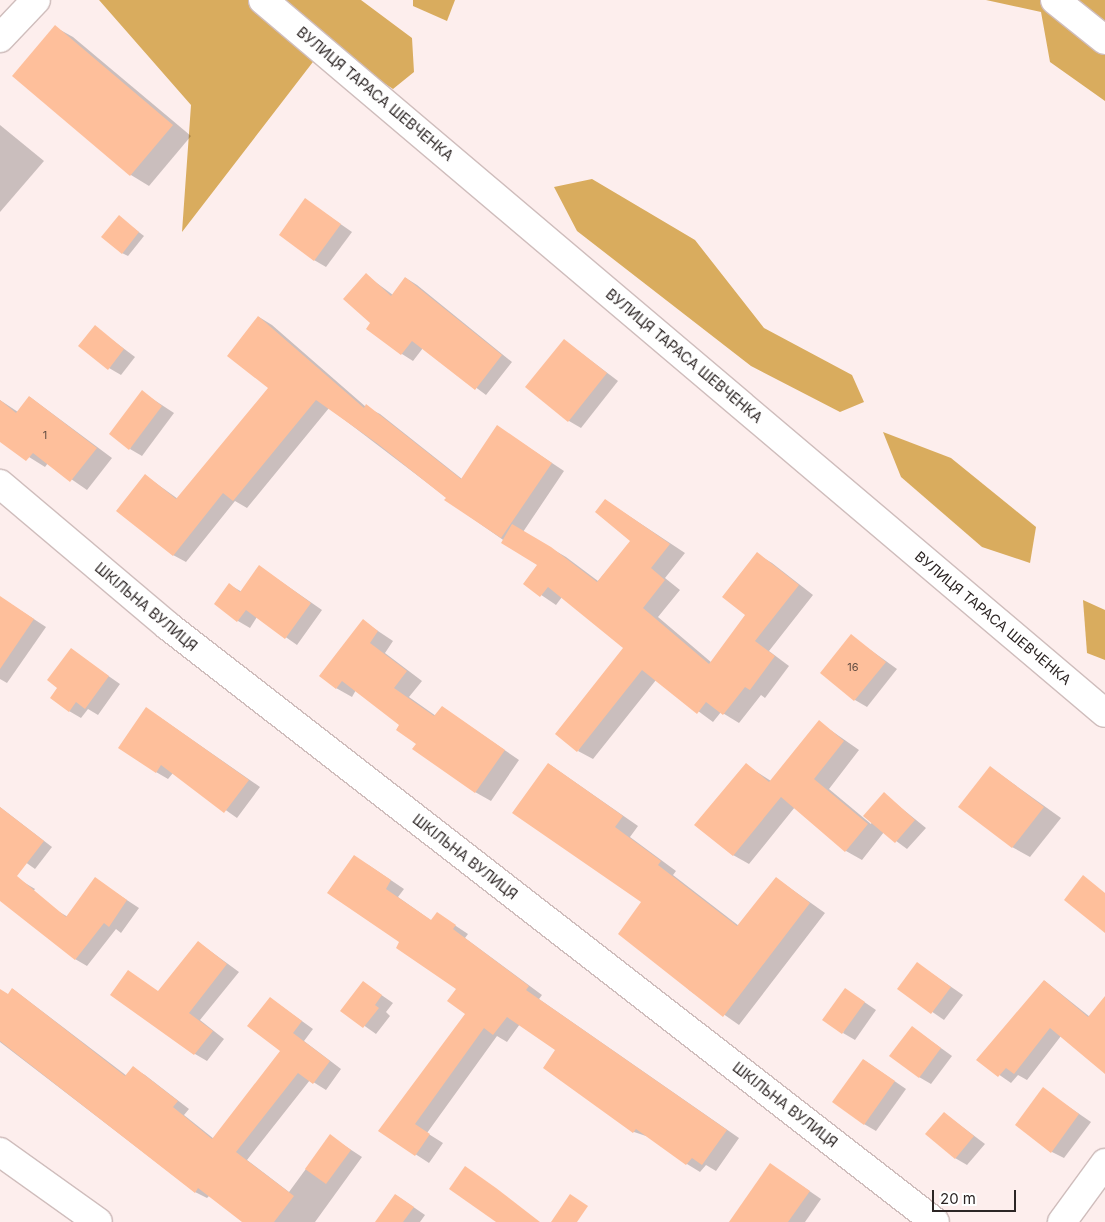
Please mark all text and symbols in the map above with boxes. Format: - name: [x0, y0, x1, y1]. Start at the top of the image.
- street label: ВУЛИЦЯ ТАРАСА ШЕВЧЕНКА: [293, 24, 457, 164]
- street label: ВУЛИЦЯ ТАРАСА ШЕВЧЕНКА: [602, 286, 766, 426]
- house number: 1: [43, 428, 47, 442]
- street label: ВУЛИЦЯ ТАРАСА ШЕВЧЕНКА: [911, 548, 1075, 688]
- street label: ШКІЛЬНА ВУЛИЦЯ: [91, 559, 201, 655]
- house number: 16: [847, 660, 859, 674]
- street label: ШКІЛЬНА ВУЛИЦЯ: [409, 811, 521, 903]
- street label: ШКІЛЬНА ВУЛИЦЯ: [729, 1059, 841, 1151]
- scale bar: [935, 1180, 1019, 1212]
- text: 20 m: [940, 1189, 976, 1208]

